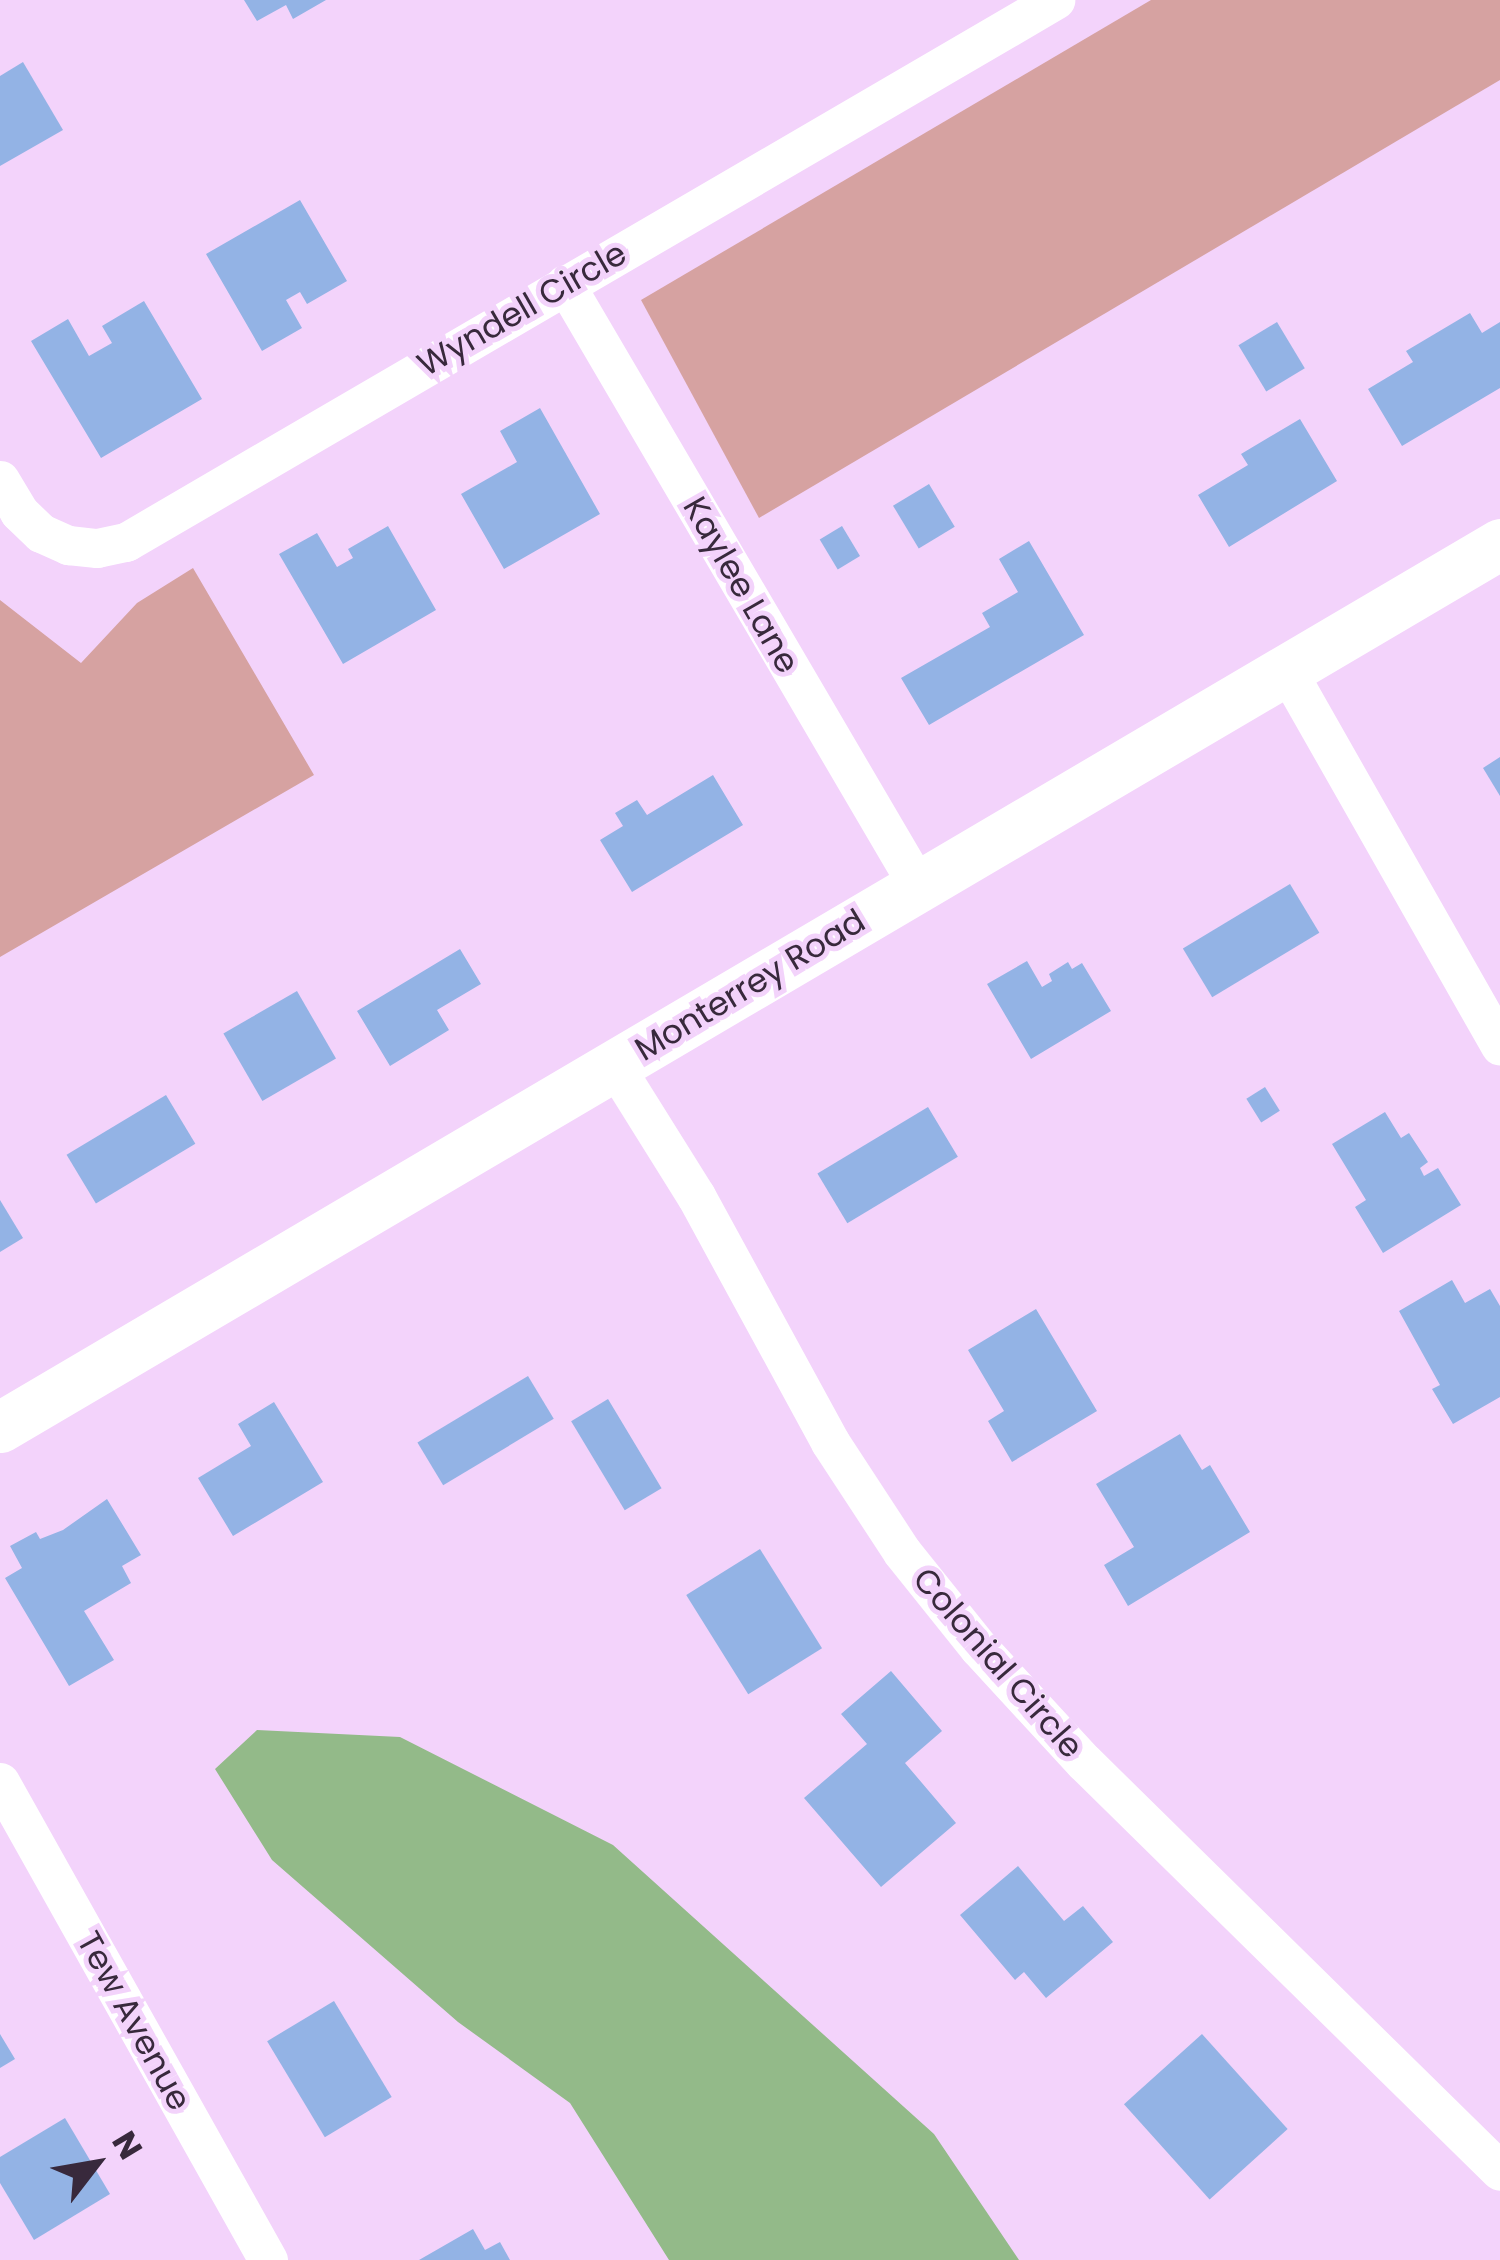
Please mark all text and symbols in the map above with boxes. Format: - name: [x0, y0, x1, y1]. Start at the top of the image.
- street label: Wyndell Circle: [411, 233, 633, 385]
- street label: Kaylee Lane: [675, 490, 807, 680]
- street label: Monterrey Road: [628, 901, 872, 1069]
- street label: Colonial Circle: [905, 1560, 1091, 1766]
- street label: Tew Avenue: [69, 1925, 199, 2117]
- north arrow: [36, 2104, 156, 2224]
- text: N: [101, 2122, 154, 2168]

